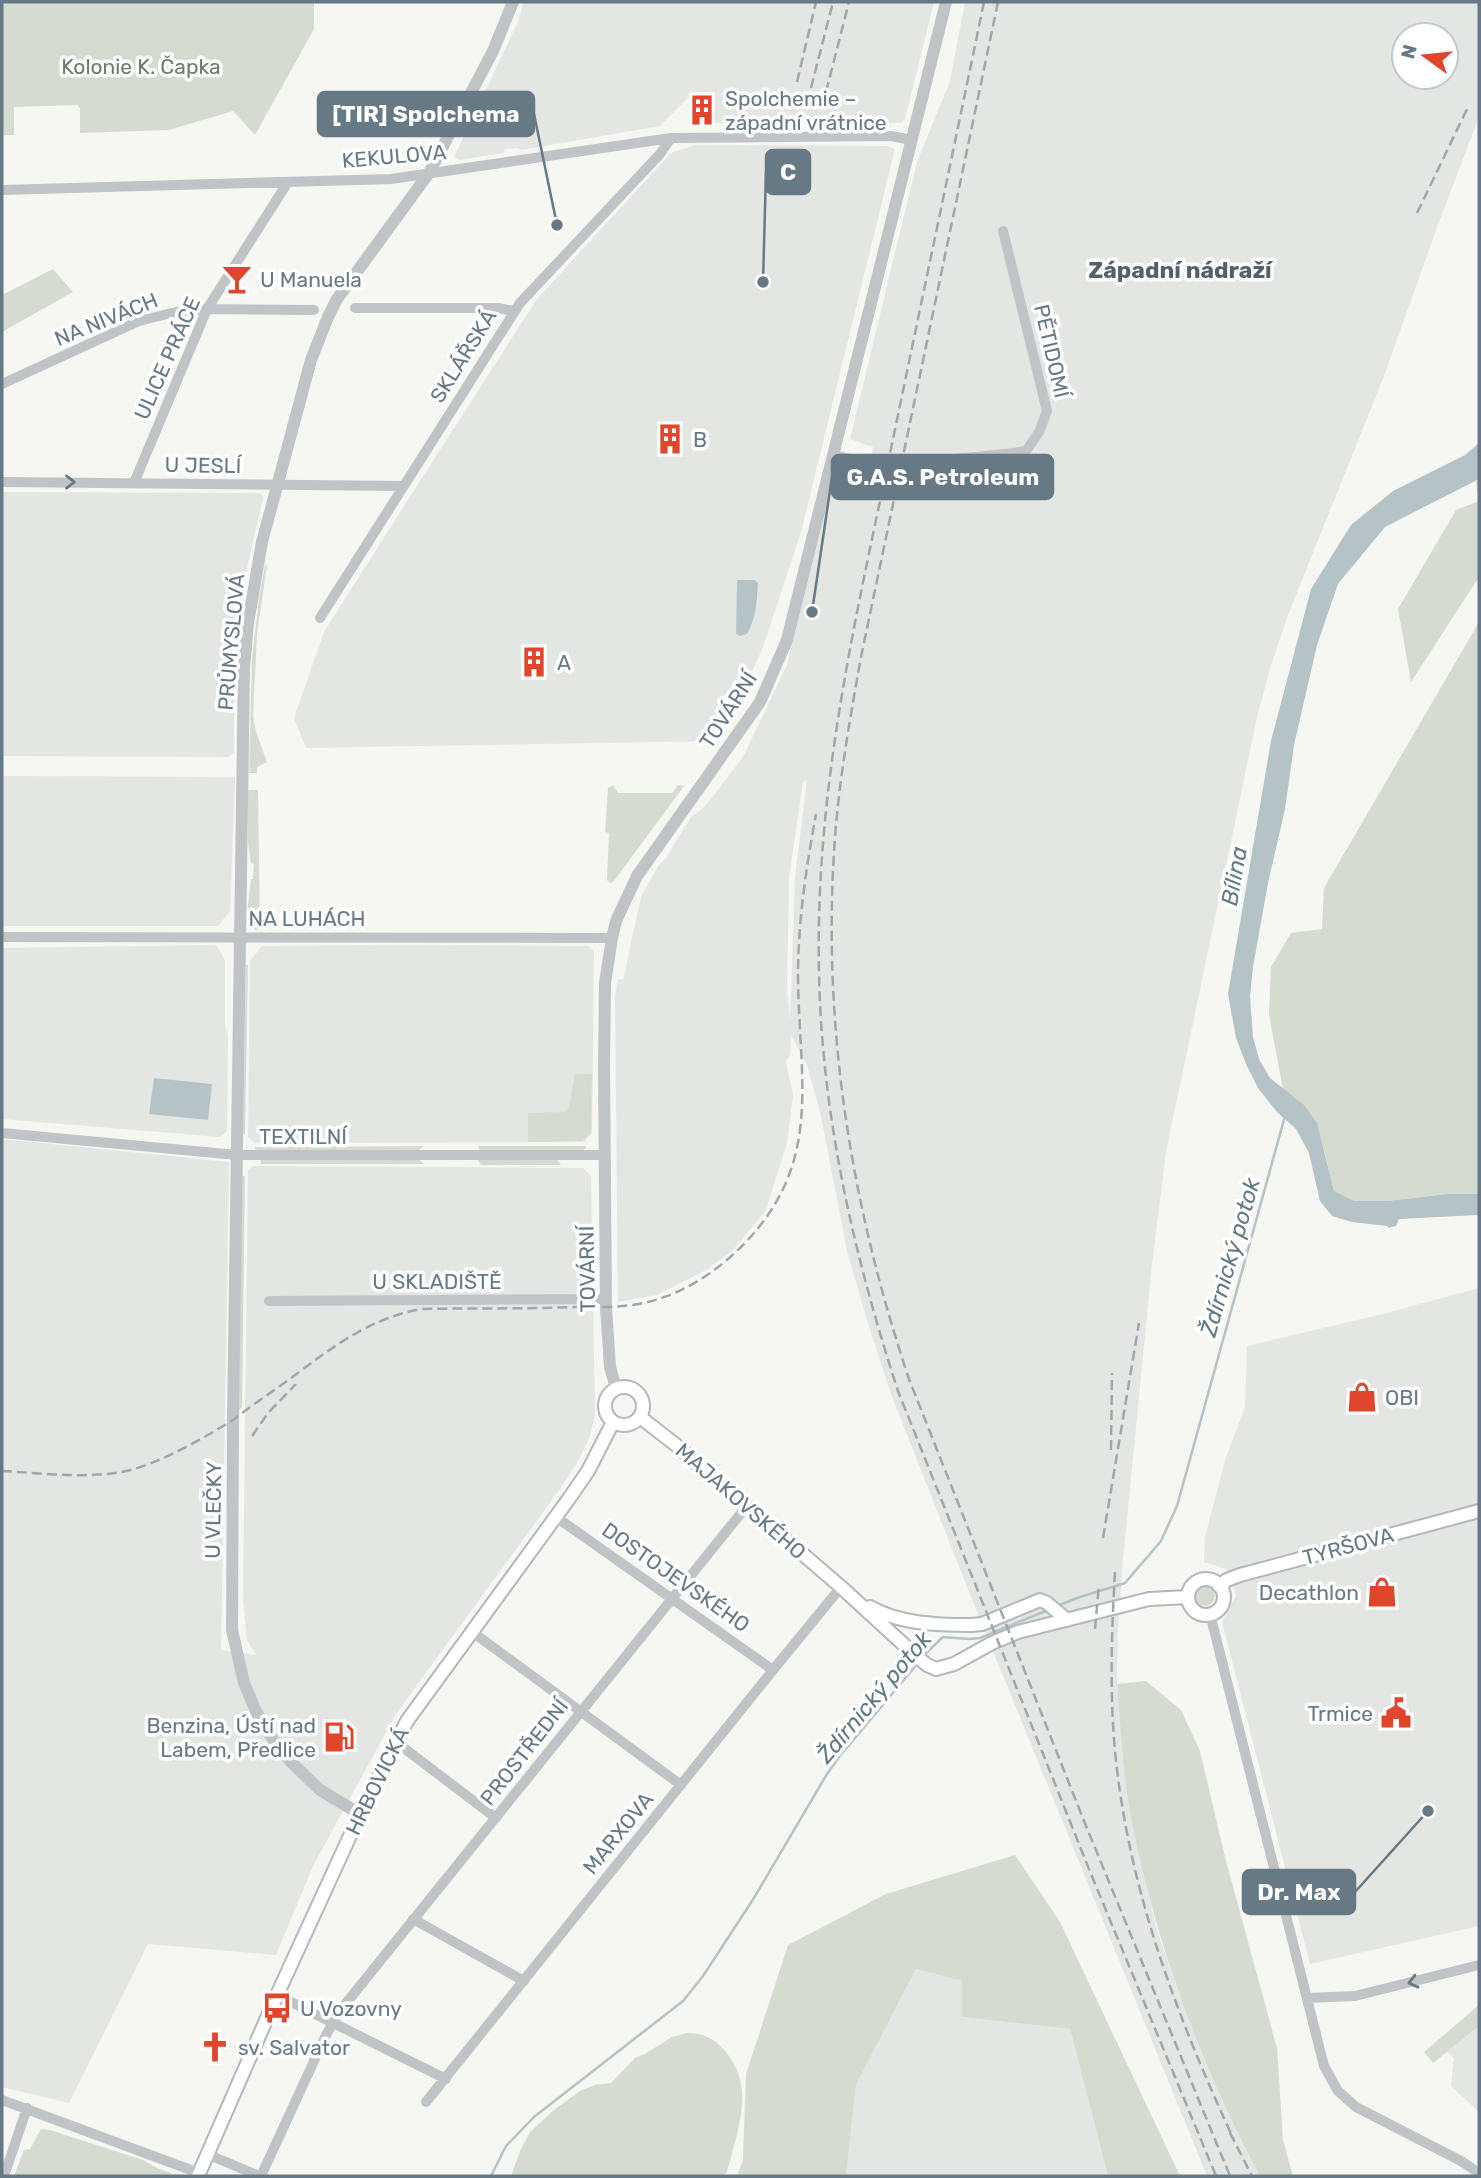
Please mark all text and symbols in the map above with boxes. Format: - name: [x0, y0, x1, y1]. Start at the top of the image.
- north arrow: [1390, 21, 1460, 91]
- text: N: [1396, 42, 1422, 61]
- park label: Kolonie K. Čapka: [61, 54, 221, 79]
- place label: Spolchemie – západní vrátnice: [725, 86, 887, 135]
- callout: [TIR] Spolchema: [318, 92, 534, 136]
- building icon: Spolchemie – západní vrátnice: [685, 93, 719, 127]
- text: [TIR] Spolchema: [332, 100, 520, 128]
- street label: KEKULOVA: [341, 139, 447, 173]
- callout: C: [766, 150, 810, 194]
- text: C: [780, 158, 796, 186]
- district label: Západní nádraží: [1088, 256, 1274, 284]
- bar icon: U Manuela: [220, 262, 254, 296]
- place label: U Manuela: [260, 267, 362, 292]
- street label: NA NIVÁCH: [51, 287, 161, 351]
- street label: ULICE PRÁCE: [129, 293, 205, 423]
- street label: PĚTIDOMÍ: [1029, 302, 1075, 401]
- street label: SKLÁŘSKÁ: [425, 305, 501, 407]
- building icon: B: [653, 422, 687, 456]
- place label: B: [693, 427, 707, 452]
- street label: U JESLÍ: [165, 452, 243, 478]
- callout: G.A.S. Petroleum: [832, 455, 1053, 499]
- text: G.A.S. Petroleum: [847, 463, 1039, 491]
- one-way arrow: [65, 474, 76, 490]
- street label: PRŮMYSLOVÁ: [213, 573, 249, 711]
- building icon: A: [517, 645, 551, 679]
- place label: A: [557, 650, 571, 675]
- street label: TOVÁRNÍ: [694, 666, 763, 753]
- water label: Bílina: [1215, 844, 1253, 908]
- street label: NA LUHÁCH: [248, 906, 366, 931]
- street label: TEXTILNÍ: [259, 1124, 348, 1149]
- water label: Ždírnický potok: [1194, 1173, 1266, 1341]
- street label: TOVÁRNÍ: [574, 1224, 600, 1312]
- street label: U SKLADIŠTĚ: [372, 1269, 502, 1294]
- shop icon: OBI: [1345, 1380, 1379, 1414]
- place label: OBI: [1385, 1385, 1419, 1410]
- street label: MAJAKOVSKÉHO: [671, 1438, 811, 1564]
- street label: U VLEČKY: [200, 1461, 226, 1559]
- street label: DOSTOJEVSKÉHO: [597, 1517, 755, 1637]
- street label: TYRŠOVA: [1300, 1522, 1396, 1570]
- shop icon: Decathlon: [1365, 1575, 1399, 1609]
- place label: Decathlon: [1259, 1580, 1359, 1605]
- water label: Ždírnický potok: [810, 1624, 938, 1769]
- street label: PROSTŘEDNÍ: [475, 1693, 574, 1810]
- public building icon: Trmice: [1379, 1696, 1413, 1730]
- place label: Trmice: [1307, 1701, 1373, 1726]
- place label: Benzina, Ústí nad Labem, Předlice: [146, 1713, 316, 1762]
- fuel station icon: Benzina, Ústí nad Labem, Předlice: [322, 1720, 356, 1754]
- street label: HRBOVICKÁ: [340, 1723, 414, 1839]
- street label: MARXOVA: [577, 1787, 659, 1879]
- callout: Dr. Max: [1243, 1870, 1355, 1914]
- text: Dr. Max: [1257, 1878, 1341, 1906]
- one-way arrow: [1407, 1974, 1419, 1988]
- bus stop icon: U Vozovny: [260, 1991, 294, 2025]
- place label: U Vozovny: [300, 1996, 402, 2021]
- church icon: sv. Salvator: [198, 2030, 232, 2064]
- place label: sv. Salvator: [238, 2035, 350, 2060]

